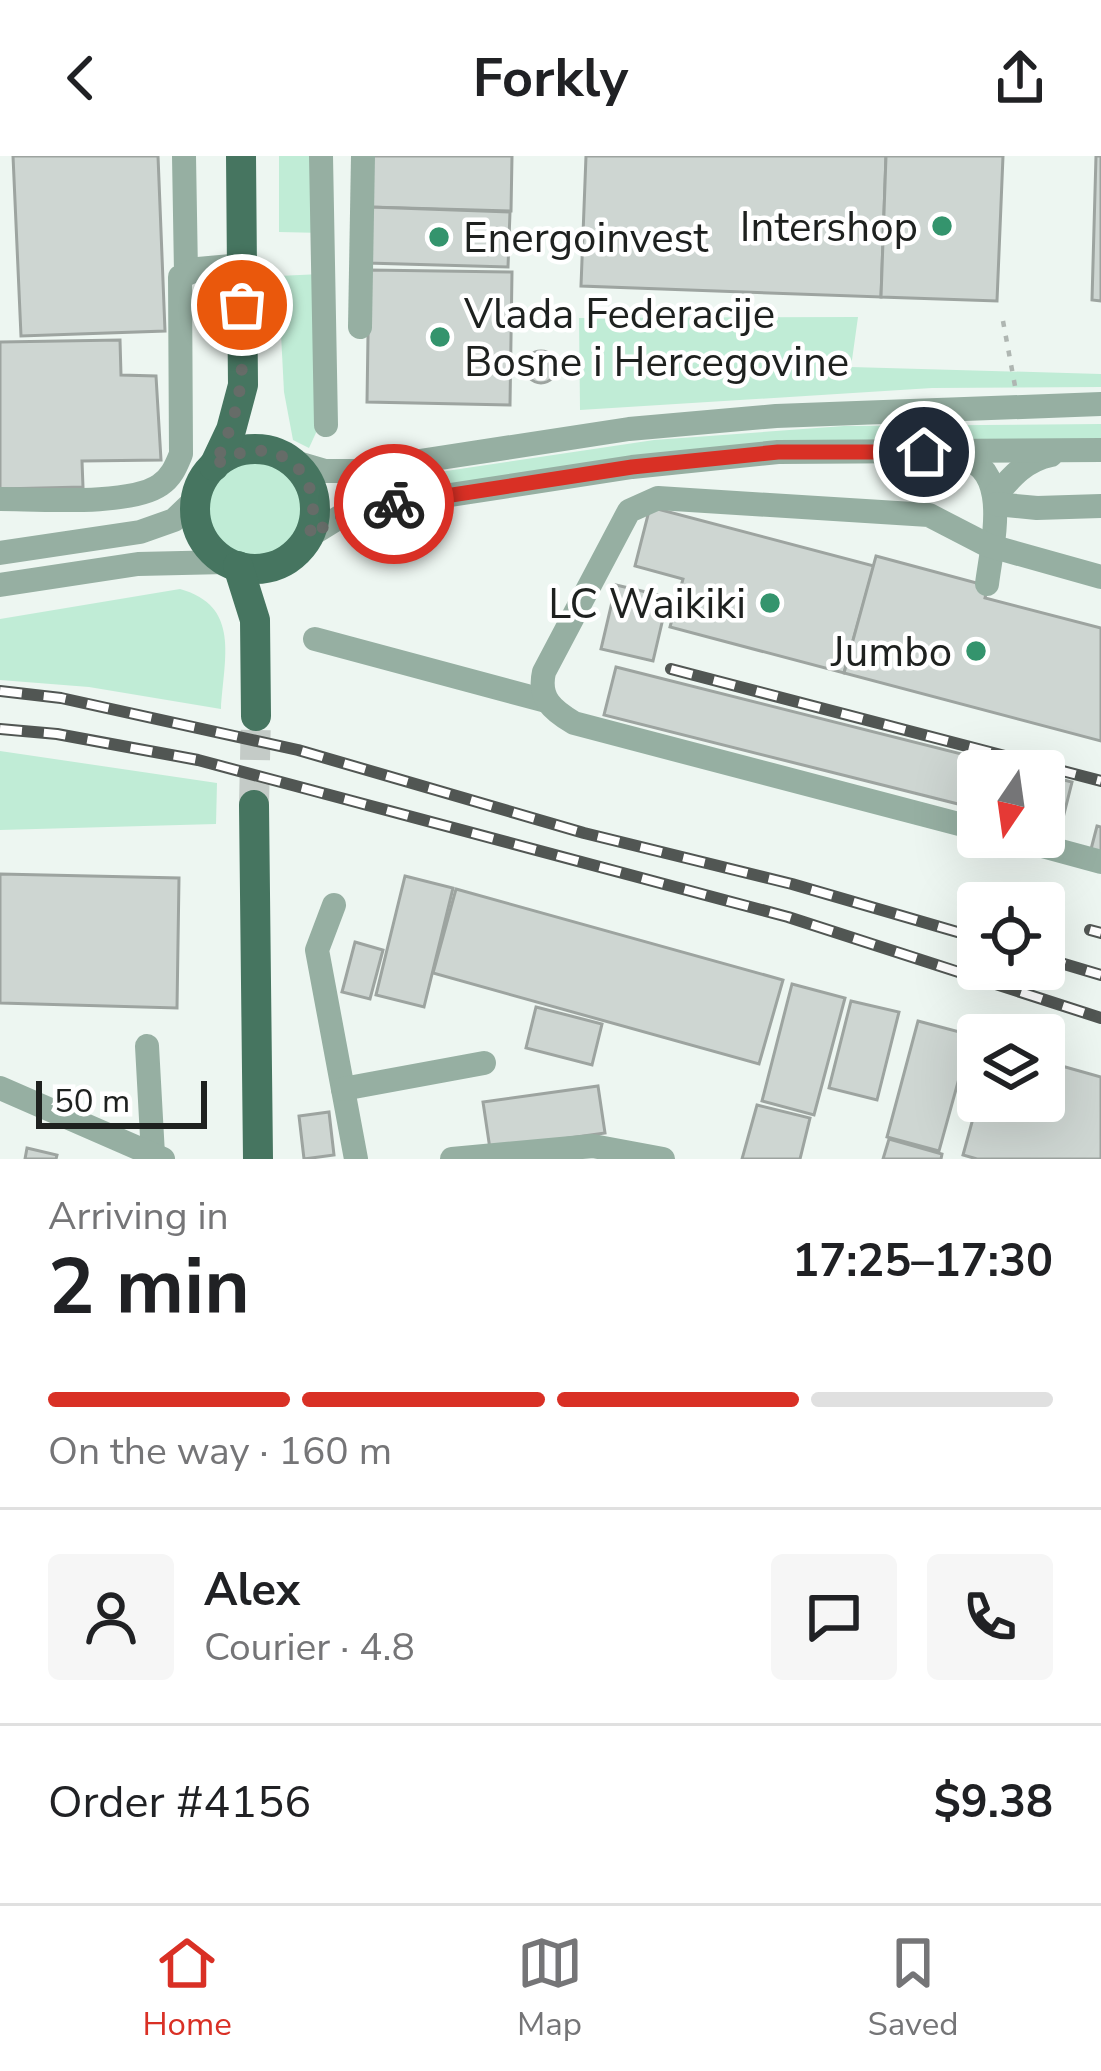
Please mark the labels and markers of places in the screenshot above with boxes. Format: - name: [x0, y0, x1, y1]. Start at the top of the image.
- place label: Intershop: [740, 199, 918, 256]
- place label: Energoinvest: [463, 210, 708, 267]
- marker: Intershop: [929, 213, 955, 239]
- marker: Energoinvest: [426, 224, 452, 250]
- pin: [191, 254, 293, 356]
- place label: Vlada Federacije Bosne i Hercegovine: [463, 286, 849, 391]
- marker: Vlada Federacije Bosne i Hercegovine: [427, 324, 453, 350]
- pin: [873, 401, 975, 503]
- place label: LC Waikiki: [548, 576, 746, 633]
- marker: LC Waikiki: [757, 590, 783, 616]
- place label: Jumbo: [830, 624, 952, 681]
- marker: Jumbo: [963, 638, 989, 664]

